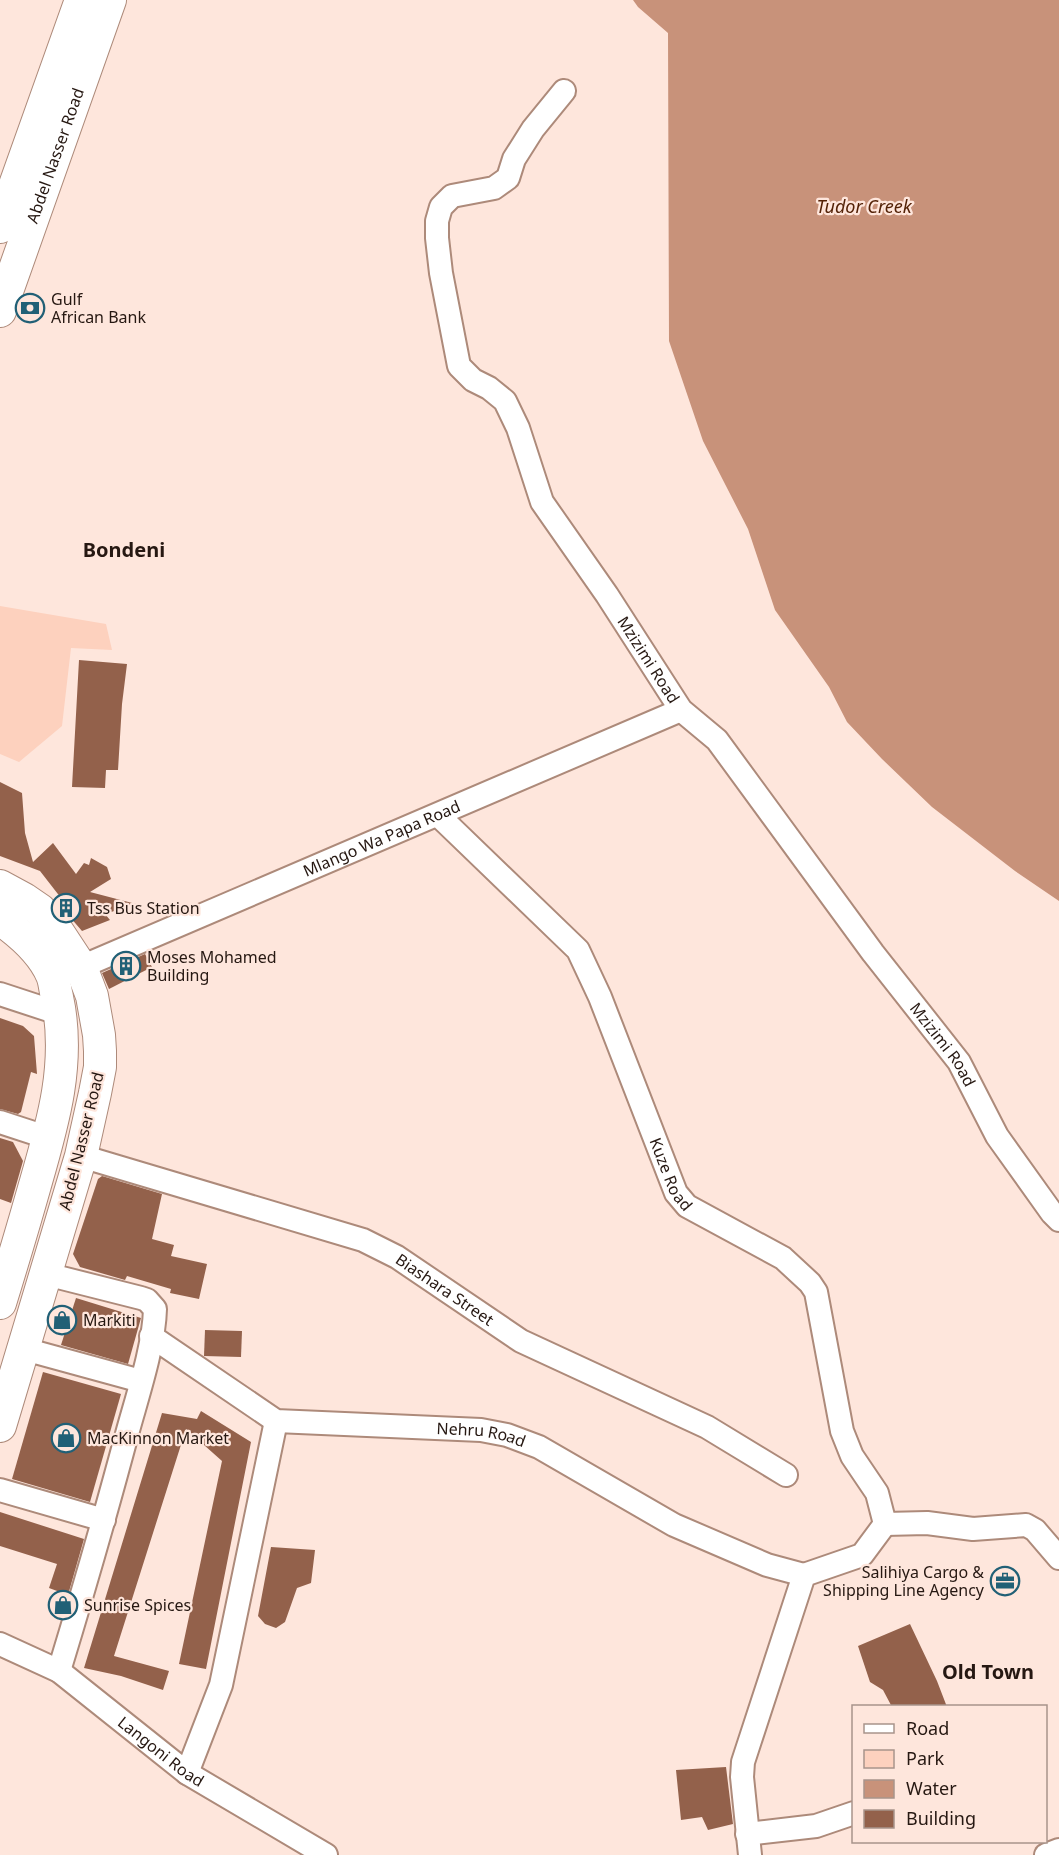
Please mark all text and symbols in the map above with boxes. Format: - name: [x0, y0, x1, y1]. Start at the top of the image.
- street label: Abdel Nasser Road: [21, 85, 89, 226]
- water label: Tudor Creek: [816, 194, 913, 218]
- place label: Gulf African Bank: [51, 288, 146, 328]
- bank icon: Gulf African Bank: [14, 292, 46, 324]
- district label: Bondeni: [83, 536, 165, 563]
- street label: Mzizimi Road: [612, 612, 685, 708]
- street label: Mlango Wa Papa Road: [300, 795, 464, 882]
- building icon: Tss Bus Station: [50, 892, 82, 924]
- place label: Tss Bus Station: [87, 897, 200, 919]
- place label: Moses Mohamed Building: [147, 946, 277, 986]
- building icon: Moses Mohamed Building: [110, 950, 142, 982]
- street label: Mzizimi Road: [905, 998, 981, 1090]
- street label: Abdel Nasser Road: [53, 1069, 109, 1213]
- street label: Kuze Road: [645, 1134, 698, 1216]
- street label: Biashara Street: [391, 1248, 498, 1331]
- shop icon: Markiti: [46, 1304, 78, 1336]
- place label: Markiti: [83, 1309, 136, 1331]
- street label: Nehru Road: [436, 1417, 529, 1452]
- shop icon: MacKinnon Market: [50, 1422, 82, 1454]
- place label: MacKinnon Market: [87, 1427, 229, 1449]
- place label: Salihiya Cargo & Shipping Line Agency: [823, 1561, 985, 1601]
- office icon: Salihiya Cargo & Shipping Line Agency: [989, 1565, 1021, 1597]
- shop icon: Sunrise Spices: [47, 1589, 79, 1621]
- place label: Sunrise Spices: [84, 1594, 191, 1616]
- district label: Old Town: [942, 1658, 1034, 1685]
- legend: [852, 1705, 1047, 1843]
- street label: Langoni Road: [113, 1711, 208, 1792]
- text: Road: [906, 1716, 949, 1740]
- text: Park: [906, 1746, 944, 1770]
- text: Water: [906, 1776, 957, 1800]
- text: Building: [906, 1806, 976, 1830]

